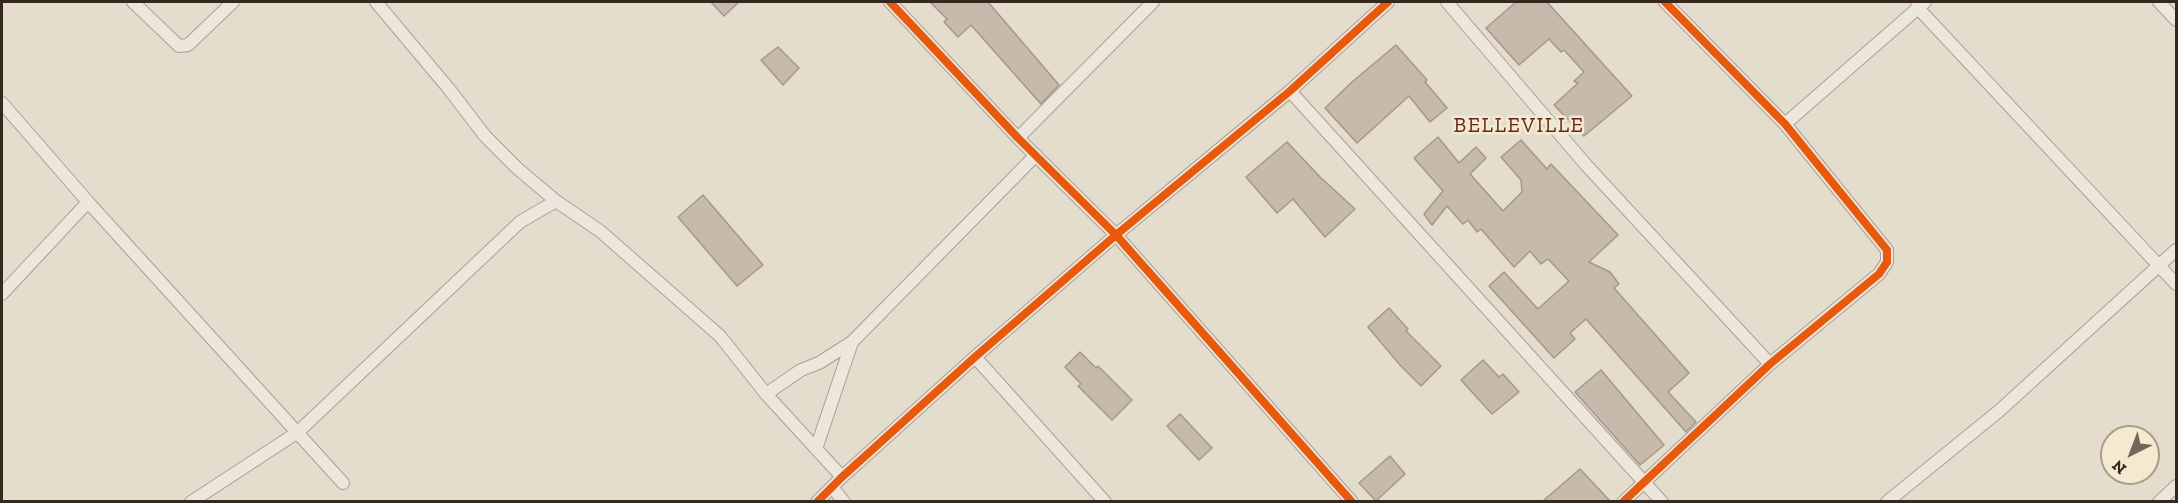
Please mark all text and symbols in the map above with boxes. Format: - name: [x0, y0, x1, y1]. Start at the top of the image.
- district label: BELLEVILLE: [1454, 113, 1584, 139]
- north arrow: [2100, 425, 2160, 485]
- text: N: [2108, 456, 2130, 478]

